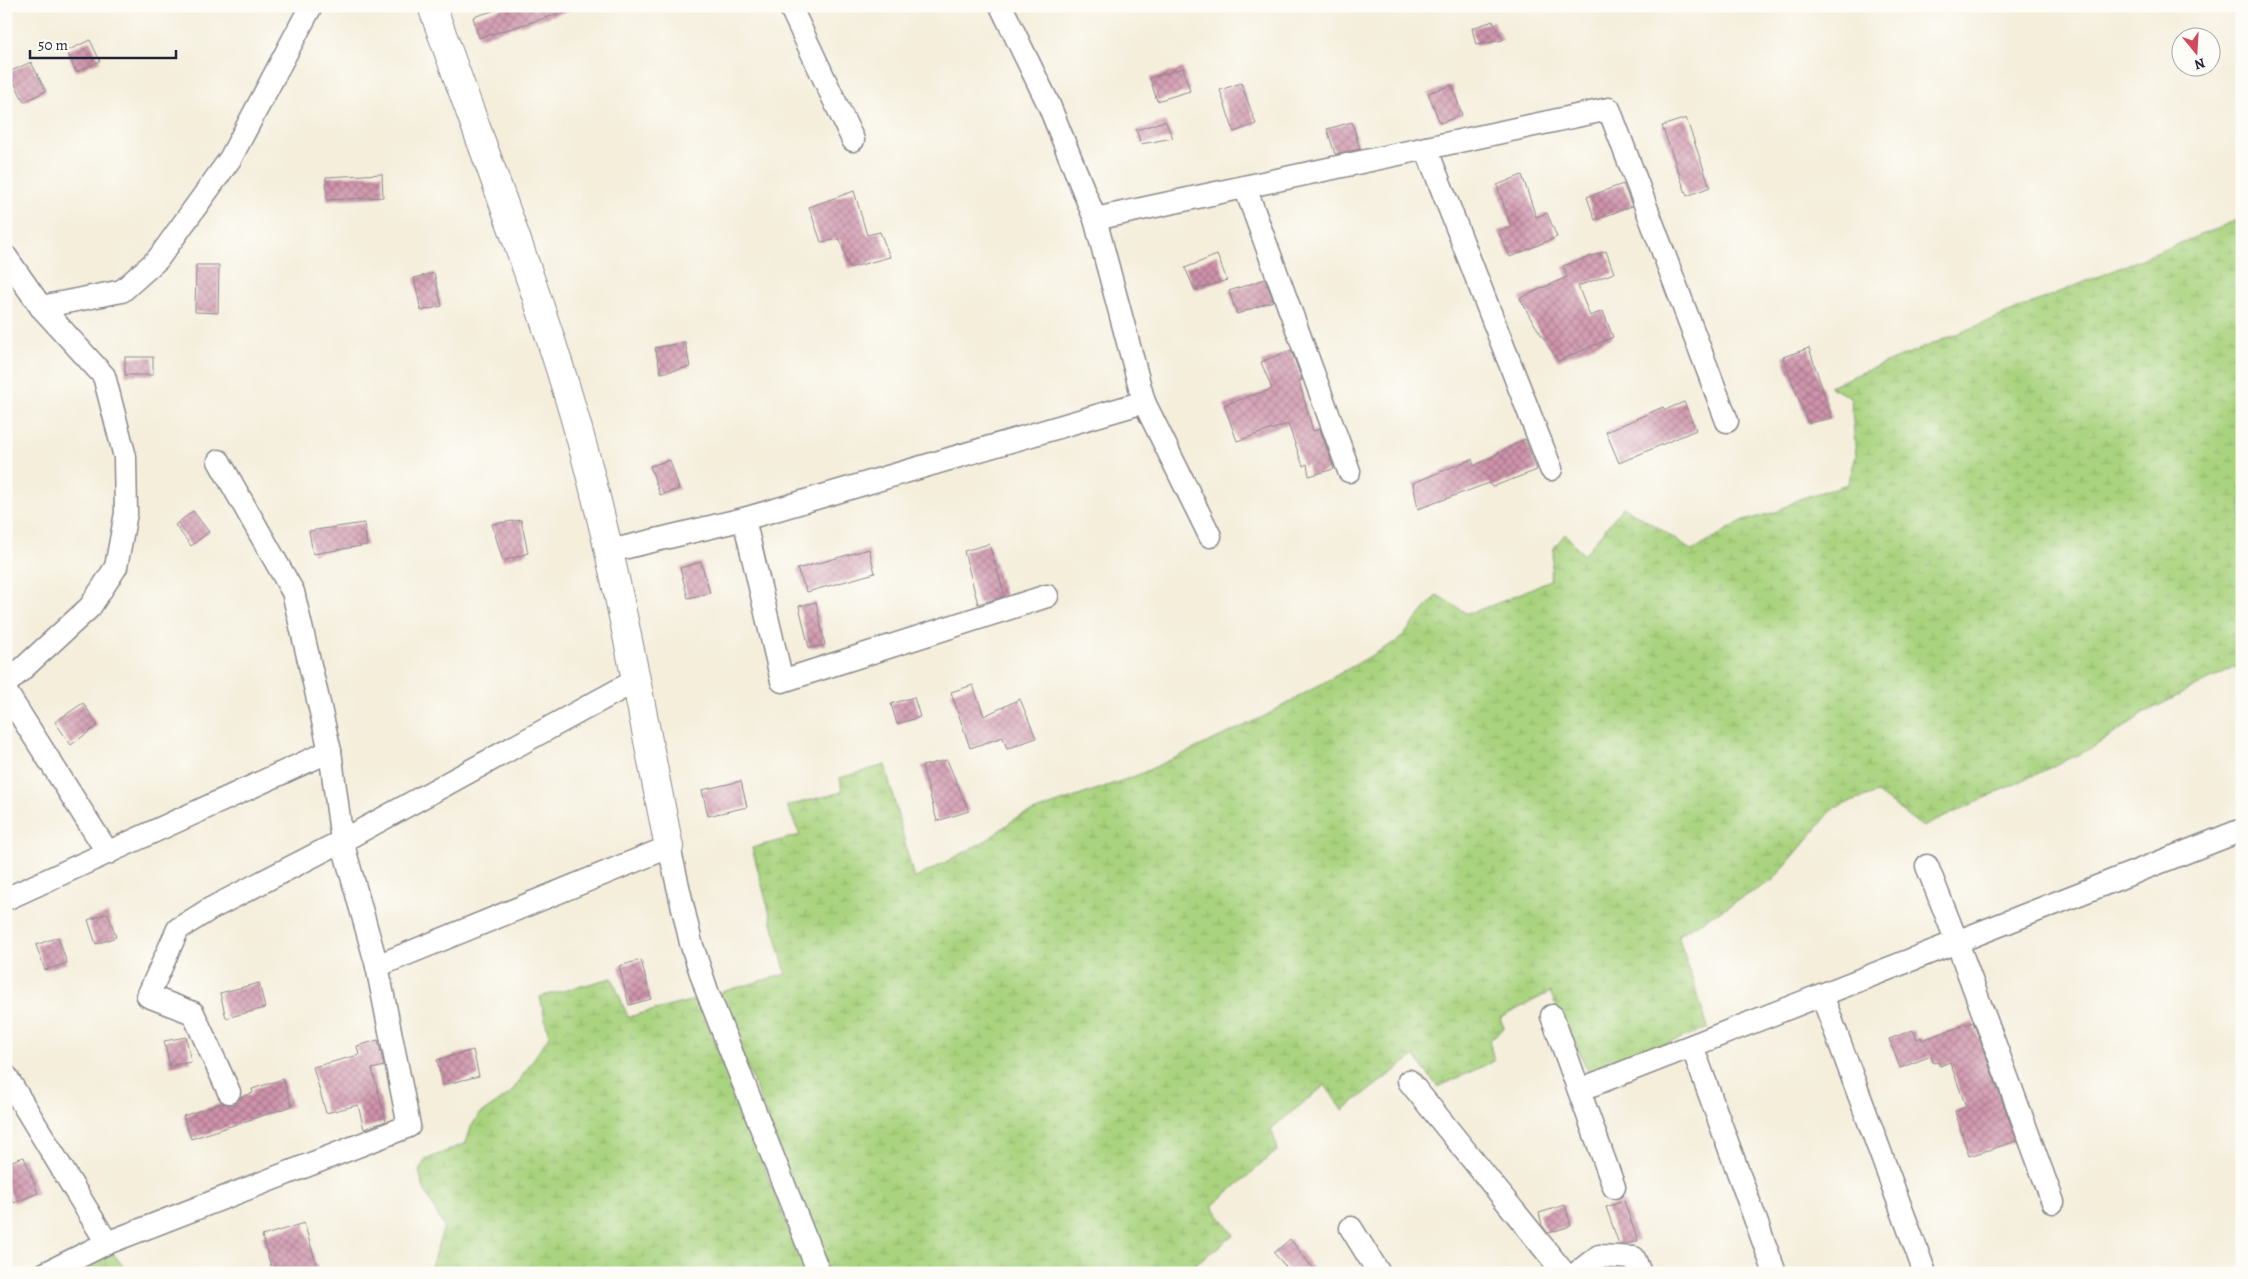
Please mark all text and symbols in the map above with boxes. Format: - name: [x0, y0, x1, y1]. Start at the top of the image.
- scale bar: [30, 28, 176, 60]
- north arrow: [2170, 28, 2220, 78]
- text: 50 m: [38, 35, 68, 55]
- text: N: [2192, 53, 2208, 74]

